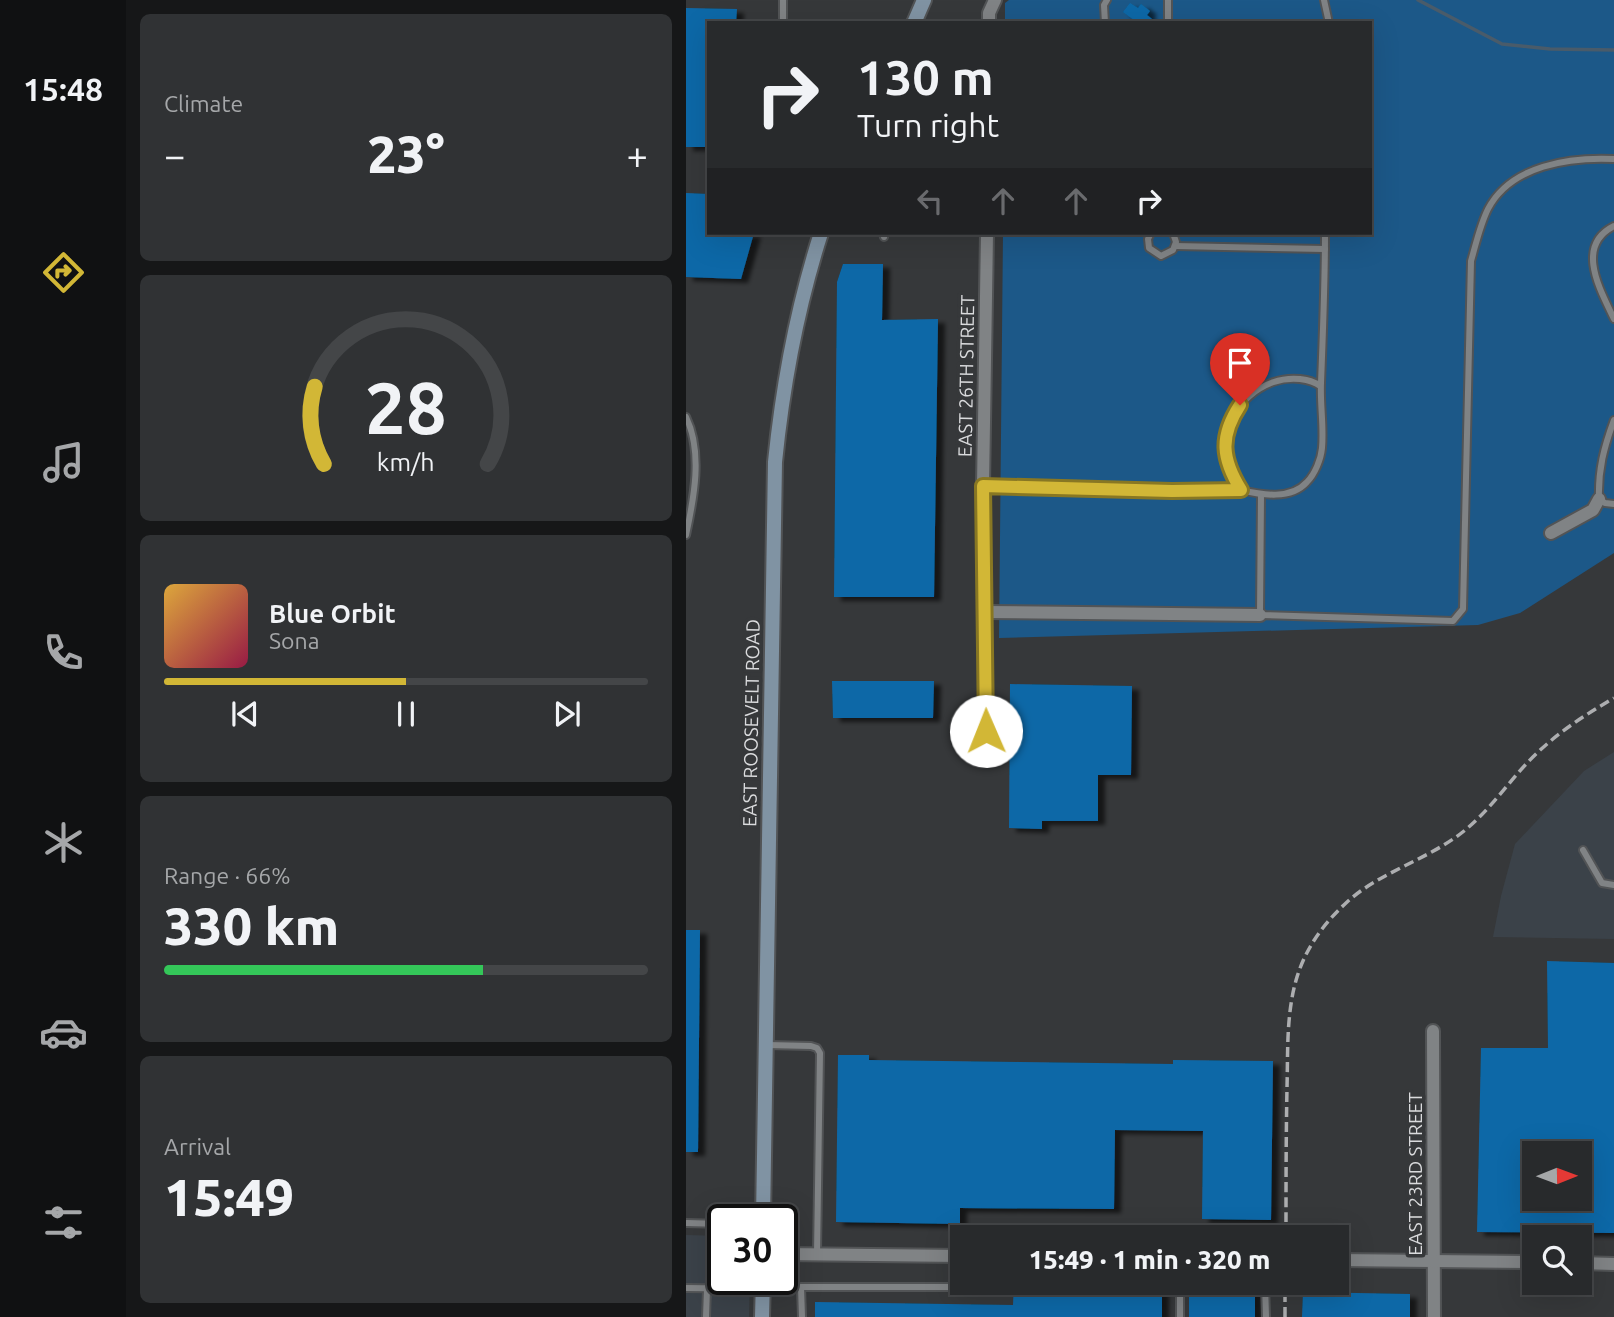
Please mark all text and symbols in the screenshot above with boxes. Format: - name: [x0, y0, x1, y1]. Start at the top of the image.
- icon: right: [742, 49, 833, 140]
- text: 130 m: [857, 49, 994, 104]
- text: 15:48: [23, 71, 103, 107]
- text: Climate: [164, 91, 243, 116]
- text: Turn right: [857, 107, 999, 143]
- text: 23°: [367, 125, 445, 183]
- text: −: [164, 134, 185, 176]
- text: +: [627, 134, 648, 176]
- icon: left: [911, 182, 949, 220]
- icon: ahead: [984, 182, 1022, 220]
- icon: ahead: [1057, 182, 1095, 220]
- icon: right: [1130, 182, 1168, 220]
- icon: directions: [39, 248, 88, 297]
- street label: EAST 26TH STREET: [954, 294, 978, 457]
- pin: [1210, 333, 1270, 405]
- icon: arrive: [1221, 344, 1259, 382]
- text: 28: [365, 366, 447, 448]
- icon: music: [39, 438, 88, 487]
- text: km/h: [377, 448, 435, 476]
- text: Blue Orbit: [269, 599, 396, 628]
- street label: EAST ROOSEVELT ROAD: [738, 619, 764, 827]
- icon: phone: [39, 628, 88, 677]
- text: Sona: [269, 628, 319, 653]
- position arrow: [949, 694, 1023, 768]
- icon: previous: [226, 695, 264, 733]
- icon: pause: [387, 695, 425, 733]
- icon: next: [548, 695, 586, 733]
- icon: climate: [39, 818, 88, 867]
- text: Range · 66%: [164, 863, 291, 888]
- text: 330 km: [164, 897, 339, 955]
- icon: car: [39, 1008, 88, 1057]
- street label: EAST 23RD STREET: [1404, 1092, 1426, 1256]
- text: Arrival: [164, 1134, 231, 1159]
- north arrow: [1522, 1141, 1592, 1211]
- map controls: [1522, 1141, 1592, 1295]
- text: 15:49: [164, 1168, 294, 1226]
- icon: filters: [39, 1198, 88, 1247]
- speed limit sign: 30: [707, 1204, 798, 1295]
- button: search: [1522, 1225, 1592, 1295]
- text: 15:49 · 1 min · 320 m: [1029, 1245, 1270, 1274]

